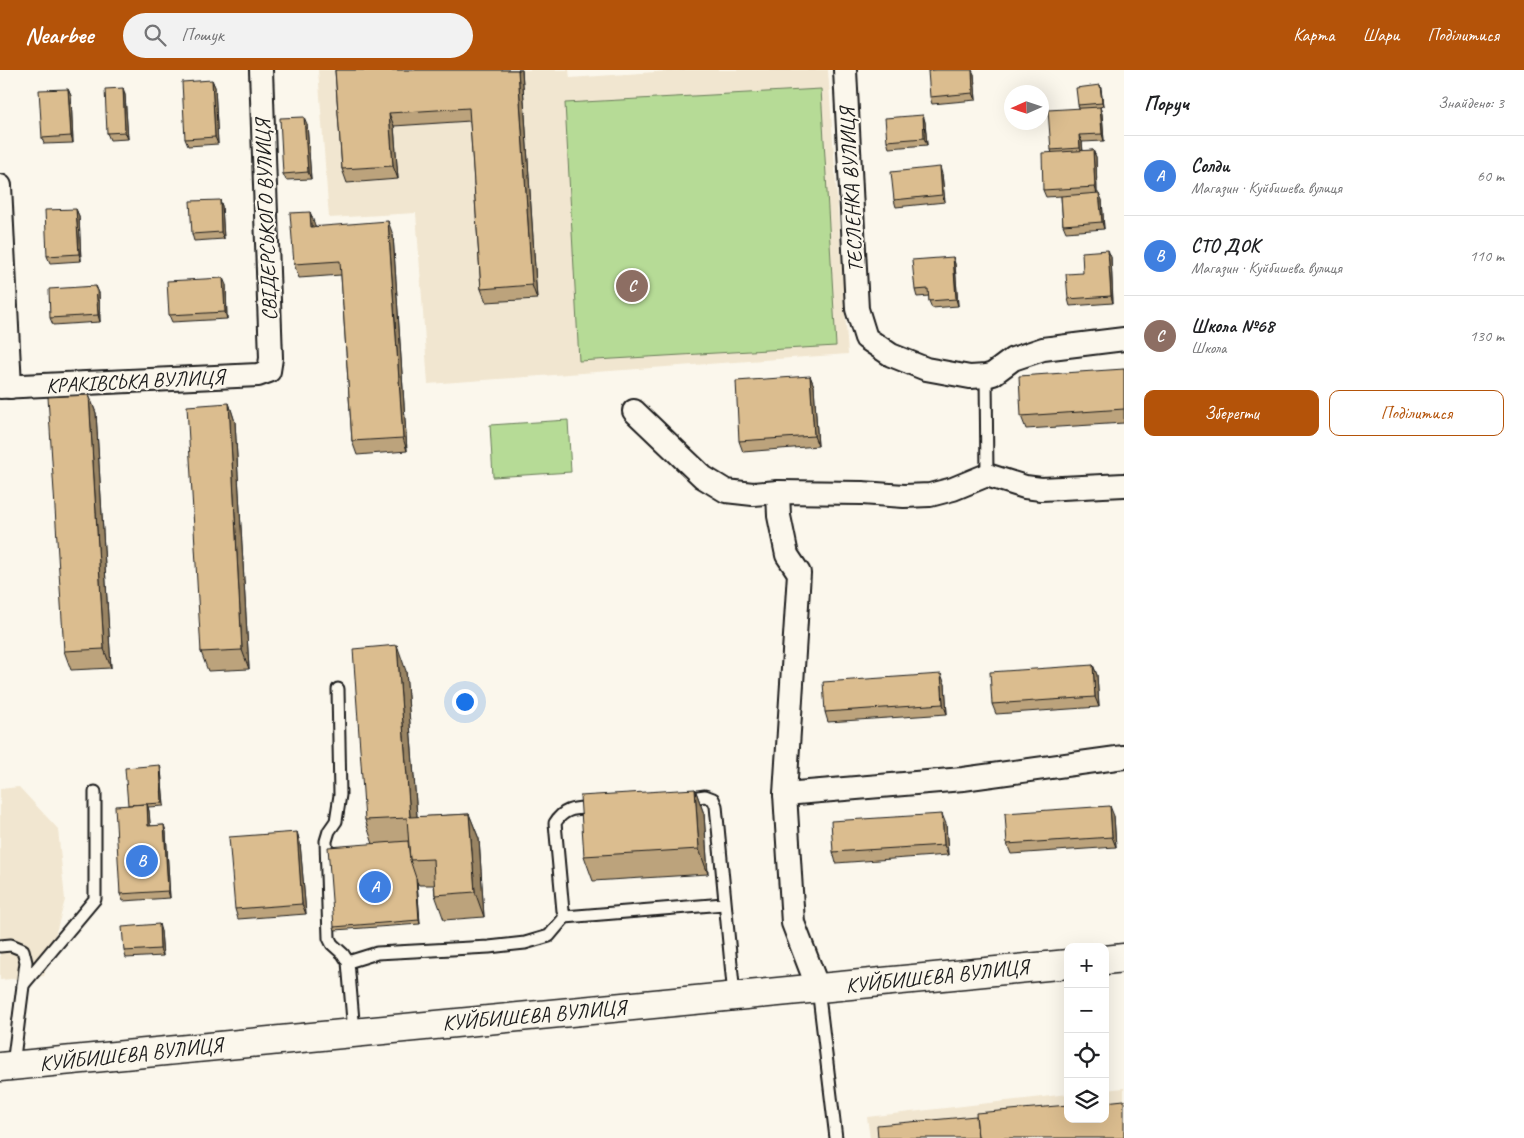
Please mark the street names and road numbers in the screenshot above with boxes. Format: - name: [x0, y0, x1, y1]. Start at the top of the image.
- street label: ТЕСЛЕНКА ВУЛИЦЯ: [834, 104, 868, 273]
- street label: СВІДЕРСЬКОГО ВУЛИЦЯ: [249, 116, 283, 321]
- street label: КРАКІВСЬКА ВУЛИЦЯ: [45, 363, 228, 399]
- street label: КУЙБИШЕВА ВУЛИЦЯ: [844, 953, 1033, 999]
- street label: КУЙБИШЕВА ВУЛИЦЯ: [441, 994, 630, 1036]
- street label: КУЙБИШЕВА ВУЛИЦЯ: [38, 1031, 227, 1077]

